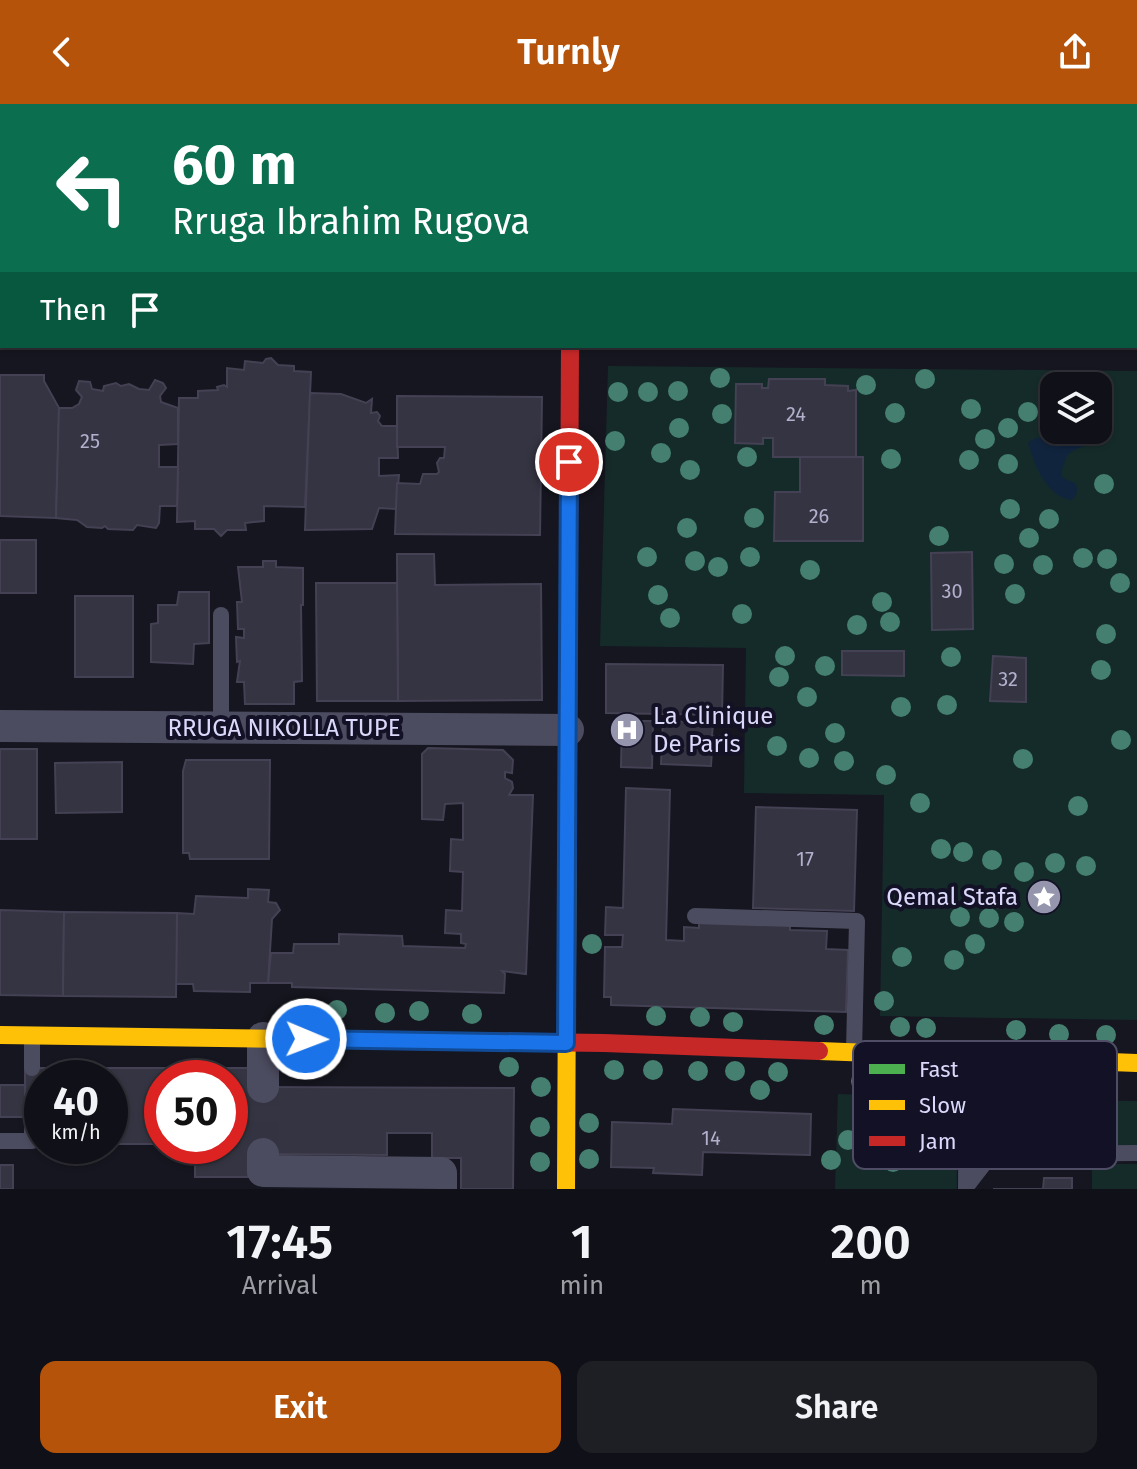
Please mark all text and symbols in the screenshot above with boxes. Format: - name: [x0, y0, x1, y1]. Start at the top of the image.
- icon: back: [40, 30, 84, 74]
- text: Turnly: [517, 30, 620, 74]
- icon: share: [1053, 30, 1097, 74]
- text: 60 m: [172, 132, 297, 199]
- icon: left: [40, 136, 144, 240]
- text: Rruga Ibrahim Rugova: [172, 200, 530, 244]
- icon: arrive: [123, 288, 167, 332]
- text: Then: [40, 292, 107, 328]
- map controls: [1040, 372, 1112, 444]
- button: layers: [1040, 372, 1112, 444]
- house number: 24: [786, 402, 806, 426]
- pin: [535, 428, 603, 496]
- house number: 25: [80, 429, 100, 453]
- icon: arrive: [547, 440, 591, 484]
- house number: 26: [809, 504, 829, 528]
- house number: 30: [941, 579, 963, 603]
- house number: 32: [998, 667, 1018, 691]
- place label: La Clinique De Paris: [653, 702, 773, 758]
- hospital icon: La Clinique De Paris: [608, 711, 646, 749]
- street label: RRUGA NIKOLLA TUPE: [168, 714, 401, 742]
- house number: 17: [796, 847, 814, 871]
- place icon: Qemal Stafa: [1025, 878, 1063, 916]
- place label: Qemal Stafa: [886, 883, 1018, 911]
- position arrow: [264, 997, 348, 1081]
- legend: [853, 1041, 1117, 1169]
- text: Fast: [919, 1056, 959, 1083]
- speed limit sign: 50: [144, 1060, 248, 1164]
- text: 40: [53, 1078, 99, 1126]
- text: Slow: [919, 1092, 966, 1119]
- text: km/h: [51, 1120, 101, 1144]
- house number: 14: [701, 1126, 721, 1150]
- text: Jam: [919, 1128, 957, 1155]
- text: 17:45: [226, 1213, 333, 1271]
- text: 1: [571, 1213, 593, 1271]
- text: 200: [831, 1213, 911, 1271]
- text: Arrival: [242, 1270, 318, 1301]
- text: min: [559, 1270, 604, 1301]
- text: m: [860, 1270, 882, 1301]
- button: Exit: [40, 1361, 561, 1453]
- button: Share: [577, 1361, 1097, 1453]

